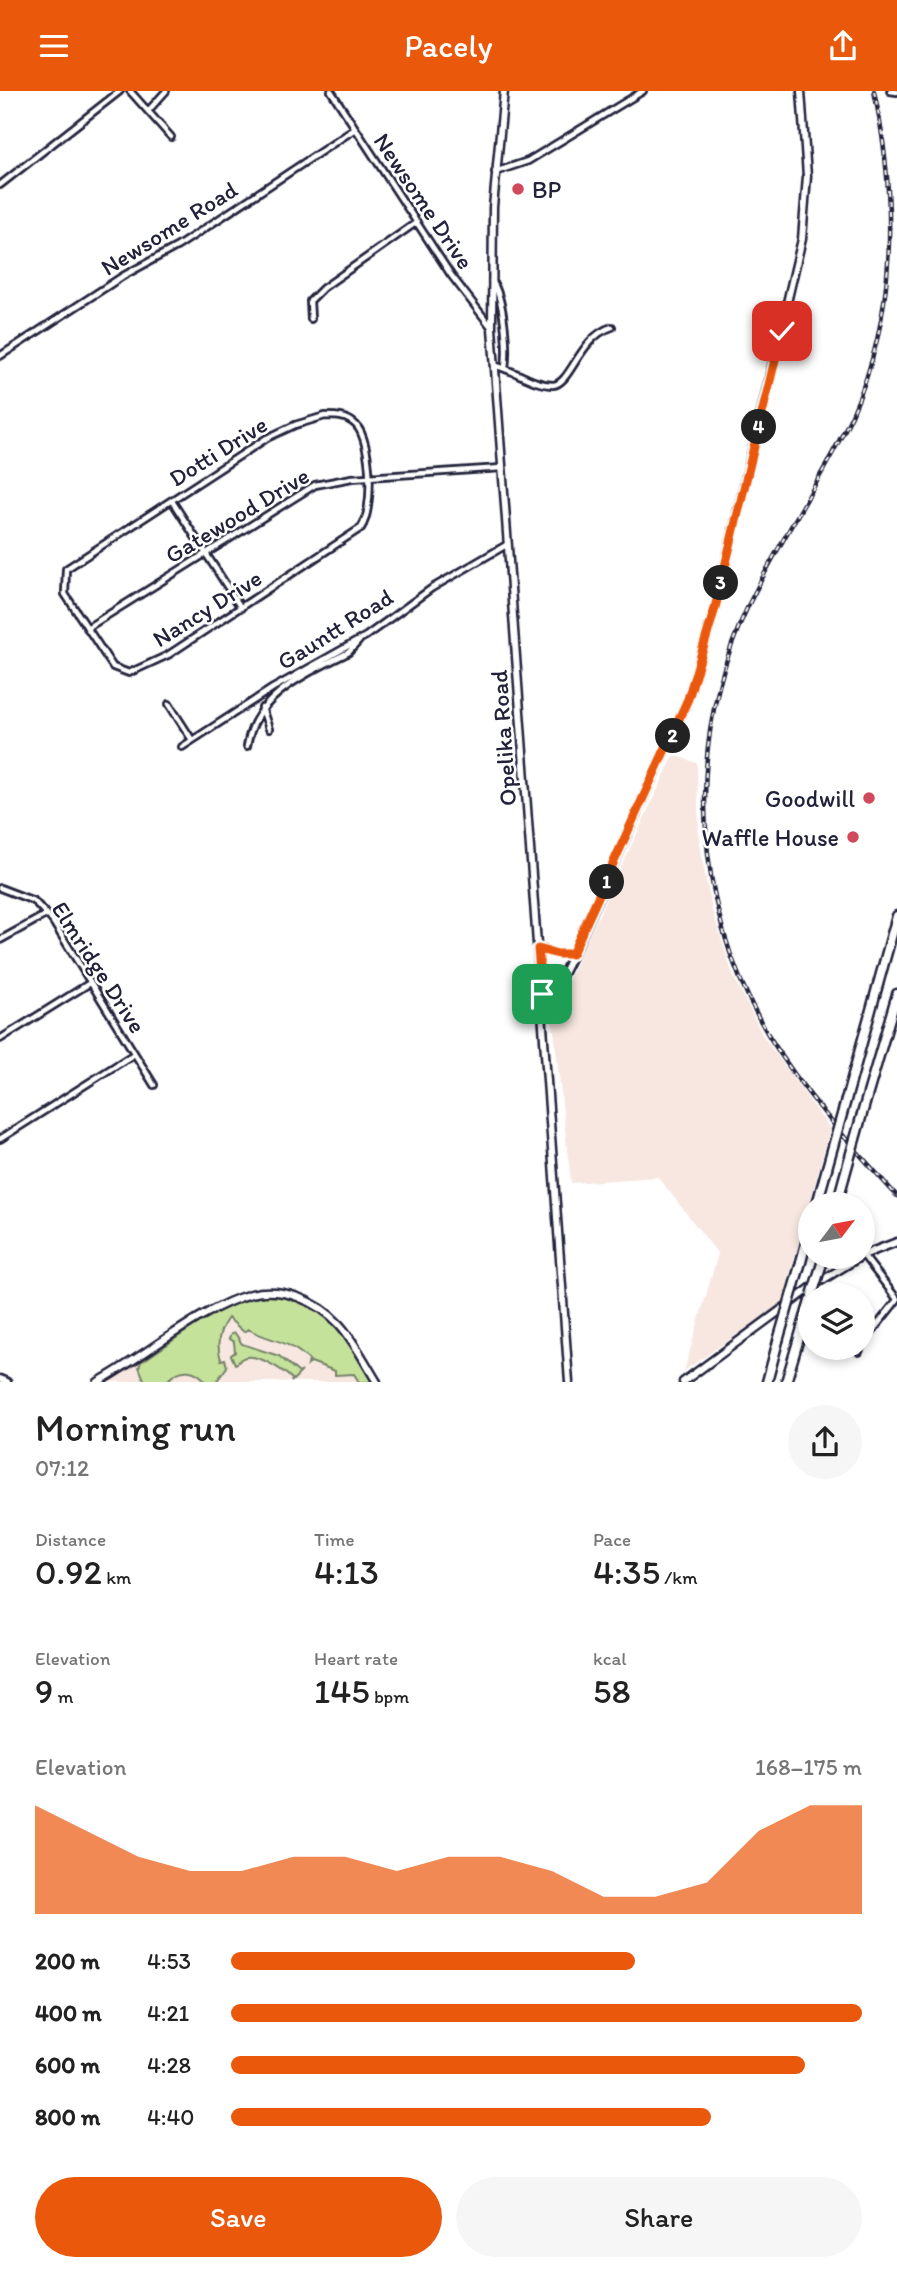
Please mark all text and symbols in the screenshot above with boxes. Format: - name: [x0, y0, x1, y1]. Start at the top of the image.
- icon: menu: [35, 27, 73, 65]
- text: Pacely: [404, 27, 493, 65]
- icon: share: [824, 27, 862, 65]
- street label: Newsome Drive: [368, 127, 480, 275]
- street label: Newsome Road: [95, 174, 243, 282]
- place label: BP: [532, 175, 562, 204]
- marker: BP: [510, 181, 526, 197]
- pin: [752, 301, 812, 361]
- icon: check: [763, 312, 801, 350]
- pin: 4: [742, 409, 776, 445]
- street label: Dotti Drive: [164, 410, 272, 492]
- text: 4: [753, 415, 764, 438]
- street label: Gatewood Drive: [160, 461, 314, 569]
- street label: Nancy Drive: [147, 563, 267, 653]
- pin: 3: [704, 566, 738, 601]
- text: 3: [715, 571, 726, 594]
- street label: Gauntt Road: [272, 582, 398, 676]
- street label: Opelika Road: [484, 669, 522, 807]
- pin: 2: [656, 719, 690, 753]
- text: 2: [668, 724, 678, 747]
- place label: Goodwill: [765, 784, 855, 813]
- marker: Goodwill: [861, 790, 877, 806]
- place label: Waffle House: [702, 823, 839, 852]
- marker: Waffle House: [845, 829, 861, 845]
- pin: 1: [590, 865, 624, 899]
- text: 1: [602, 870, 611, 893]
- street label: Elmridge Drive: [46, 896, 152, 1038]
- pin: [512, 964, 572, 1024]
- icon: arrive: [523, 975, 561, 1013]
- north arrow: [798, 1192, 875, 1269]
- map controls: [798, 1192, 875, 1360]
- button: layers: [798, 1283, 875, 1360]
- text: Morning run: [35, 1405, 236, 1451]
- button: share: [788, 1405, 862, 1479]
- text: 07:12: [35, 1454, 89, 1482]
- text: Distance: [35, 1528, 106, 1551]
- text: Time: [314, 1528, 355, 1551]
- text: Pace: [593, 1528, 631, 1551]
- text: 0.92: [35, 1551, 102, 1593]
- text: 4:13: [314, 1551, 379, 1593]
- text: 4:35: [593, 1551, 660, 1593]
- text: km: [102, 1566, 131, 1589]
- text: /km: [660, 1566, 697, 1589]
- text: Elevation: [35, 1647, 111, 1670]
- text: Heart rate: [314, 1647, 398, 1670]
- text: kcal: [593, 1647, 627, 1670]
- text: 9: [35, 1670, 53, 1712]
- text: 145: [314, 1670, 370, 1712]
- text: 58: [593, 1670, 631, 1712]
- text: m: [53, 1685, 74, 1708]
- text: bpm: [370, 1685, 409, 1708]
- text: Elevation: [35, 1753, 126, 1781]
- text: 168–175 m: [755, 1753, 862, 1781]
- text: 200 m: [35, 1947, 100, 1975]
- text: 4:53: [147, 1947, 191, 1975]
- text: 400 m: [35, 1999, 102, 2027]
- text: 4:21: [147, 1999, 189, 2027]
- text: 600 m: [35, 2051, 100, 2079]
- text: 4:28: [147, 2051, 191, 2079]
- text: 800 m: [35, 2103, 100, 2131]
- text: 4:40: [147, 2103, 194, 2131]
- button: Save: [35, 2177, 442, 2257]
- button: Share: [456, 2177, 862, 2257]

